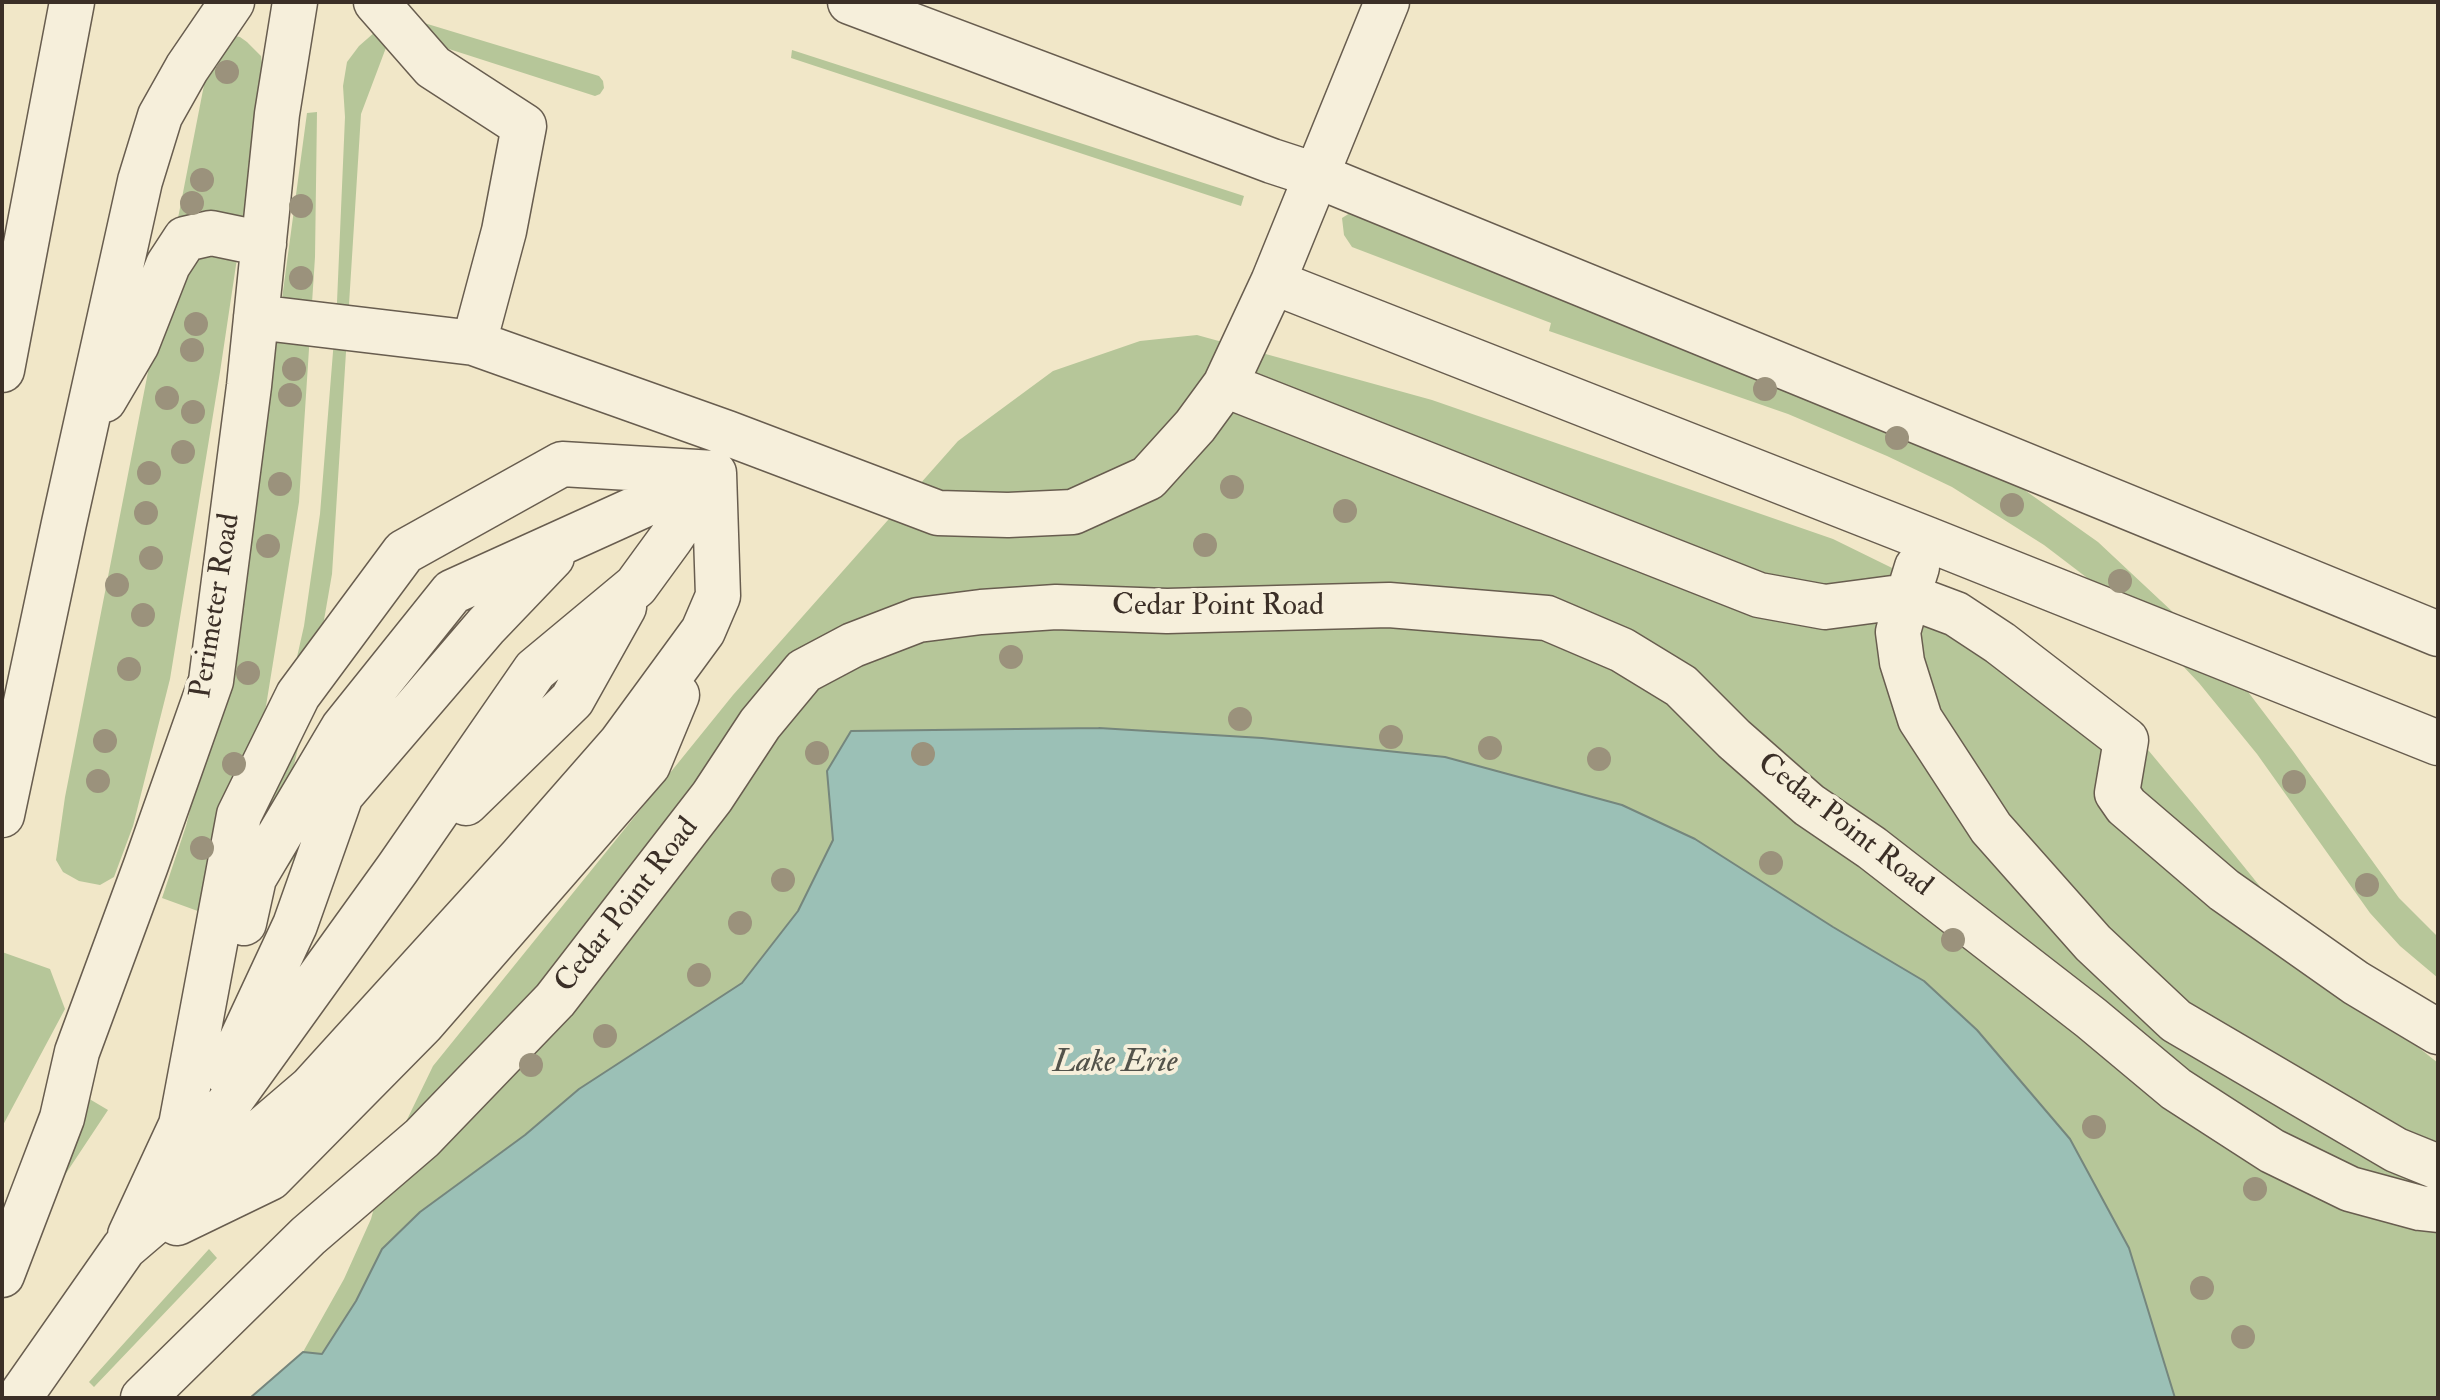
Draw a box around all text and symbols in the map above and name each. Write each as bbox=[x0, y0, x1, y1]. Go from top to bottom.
street label: Perimeter Road bbox=[185, 511, 249, 701]
street label: Cedar Point Road bbox=[1112, 590, 1324, 626]
street label: Cedar Point Road bbox=[1749, 746, 1939, 906]
street label: Cedar Point Road bbox=[548, 811, 708, 1001]
water label: Lake Erie bbox=[1053, 1045, 1177, 1083]

